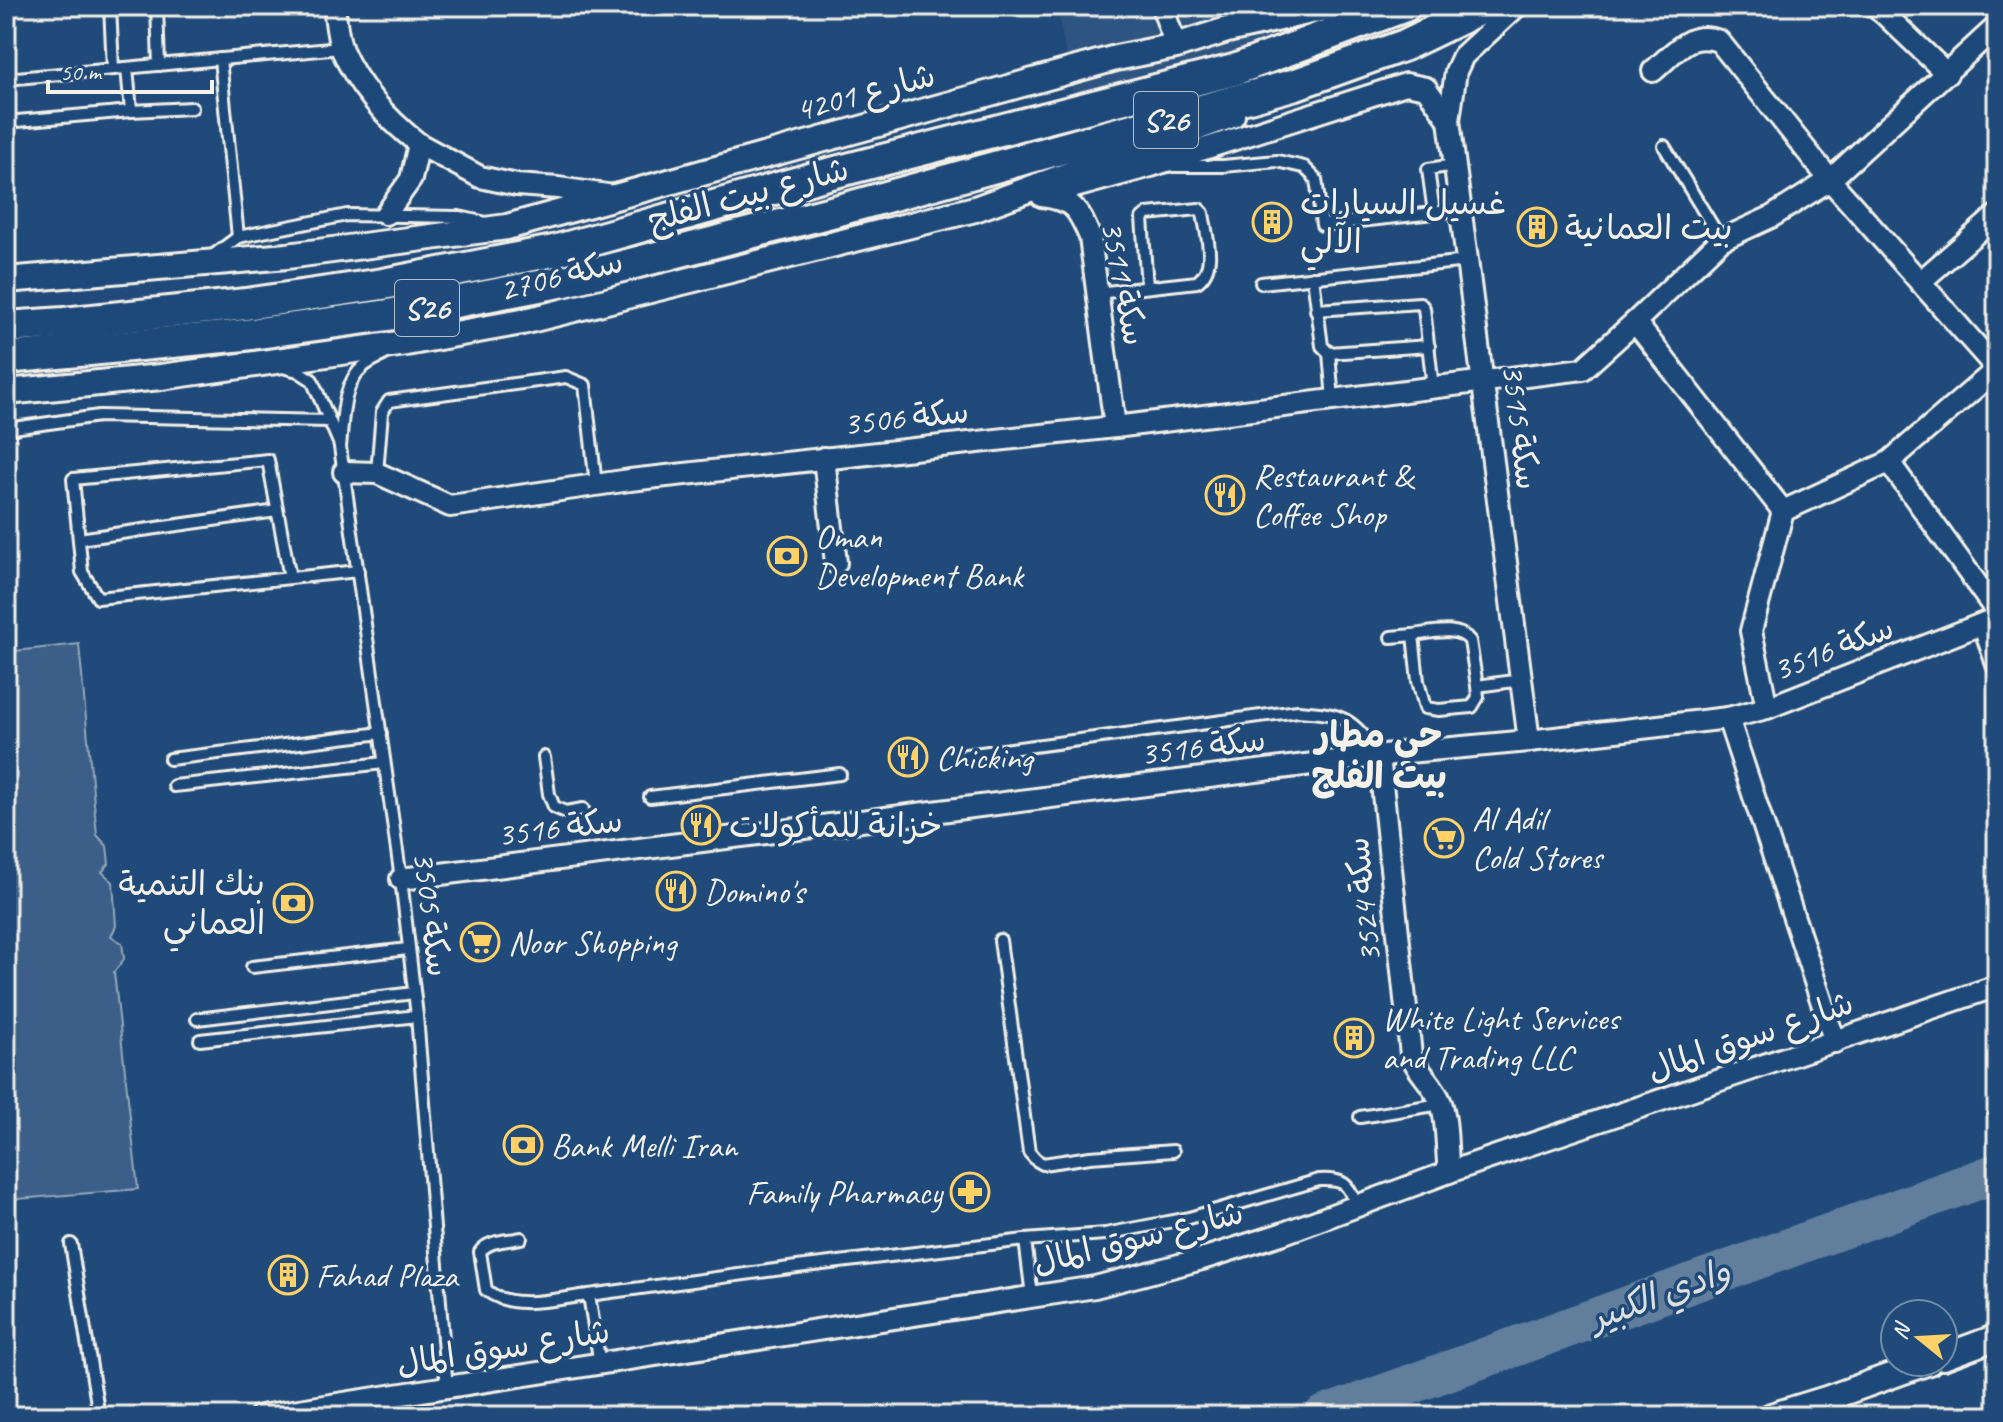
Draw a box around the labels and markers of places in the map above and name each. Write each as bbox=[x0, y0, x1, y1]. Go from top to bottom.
place label: غسيل السيارات الآلي bbox=[1300, 181, 1506, 271]
building icon: غسيل السيارات الآلي bbox=[1251, 201, 1293, 243]
building icon: بيت العمانية bbox=[1516, 206, 1558, 248]
place label: بيت العمانية bbox=[1565, 206, 1733, 249]
place label: Restaurant & Coffee Shop bbox=[1253, 454, 1416, 536]
restaurant icon: Restaurant & Coffee Shop bbox=[1204, 474, 1246, 516]
place label: Oman Development Bank bbox=[815, 515, 1025, 597]
bank icon: Oman Development Bank bbox=[766, 535, 808, 577]
restaurant icon: Chicking bbox=[887, 736, 929, 778]
place label: Chicking bbox=[936, 736, 1035, 779]
place label: Al Adil Cold Stores bbox=[1472, 797, 1604, 879]
restaurant icon: خزانة للمأكولات bbox=[680, 804, 722, 846]
place label: خزانة للمأكولات bbox=[729, 804, 942, 847]
supermarket icon: Al Adil Cold Stores bbox=[1423, 817, 1465, 859]
place label: بنك التنمية العماني bbox=[118, 862, 265, 952]
restaurant icon: Domino's bbox=[655, 870, 697, 912]
place label: Domino's bbox=[704, 870, 808, 913]
bank icon: بنك التنمية العماني bbox=[272, 882, 314, 924]
supermarket icon: Noor Shopping bbox=[459, 921, 501, 963]
place label: Noor Shopping bbox=[508, 921, 678, 964]
place label: White Light Services and Trading LLC bbox=[1382, 997, 1622, 1079]
building icon: White Light Services and Trading LLC bbox=[1333, 1017, 1375, 1059]
bank icon: Bank Melli Iran bbox=[502, 1124, 544, 1166]
place label: Bank Melli Iran bbox=[551, 1124, 739, 1167]
place label: Family Pharmacy bbox=[746, 1171, 944, 1214]
pharmacy icon: Family Pharmacy bbox=[949, 1171, 991, 1213]
building icon: Fahad Plaza bbox=[267, 1254, 309, 1296]
place label: Fahad Plaza bbox=[316, 1254, 460, 1297]

